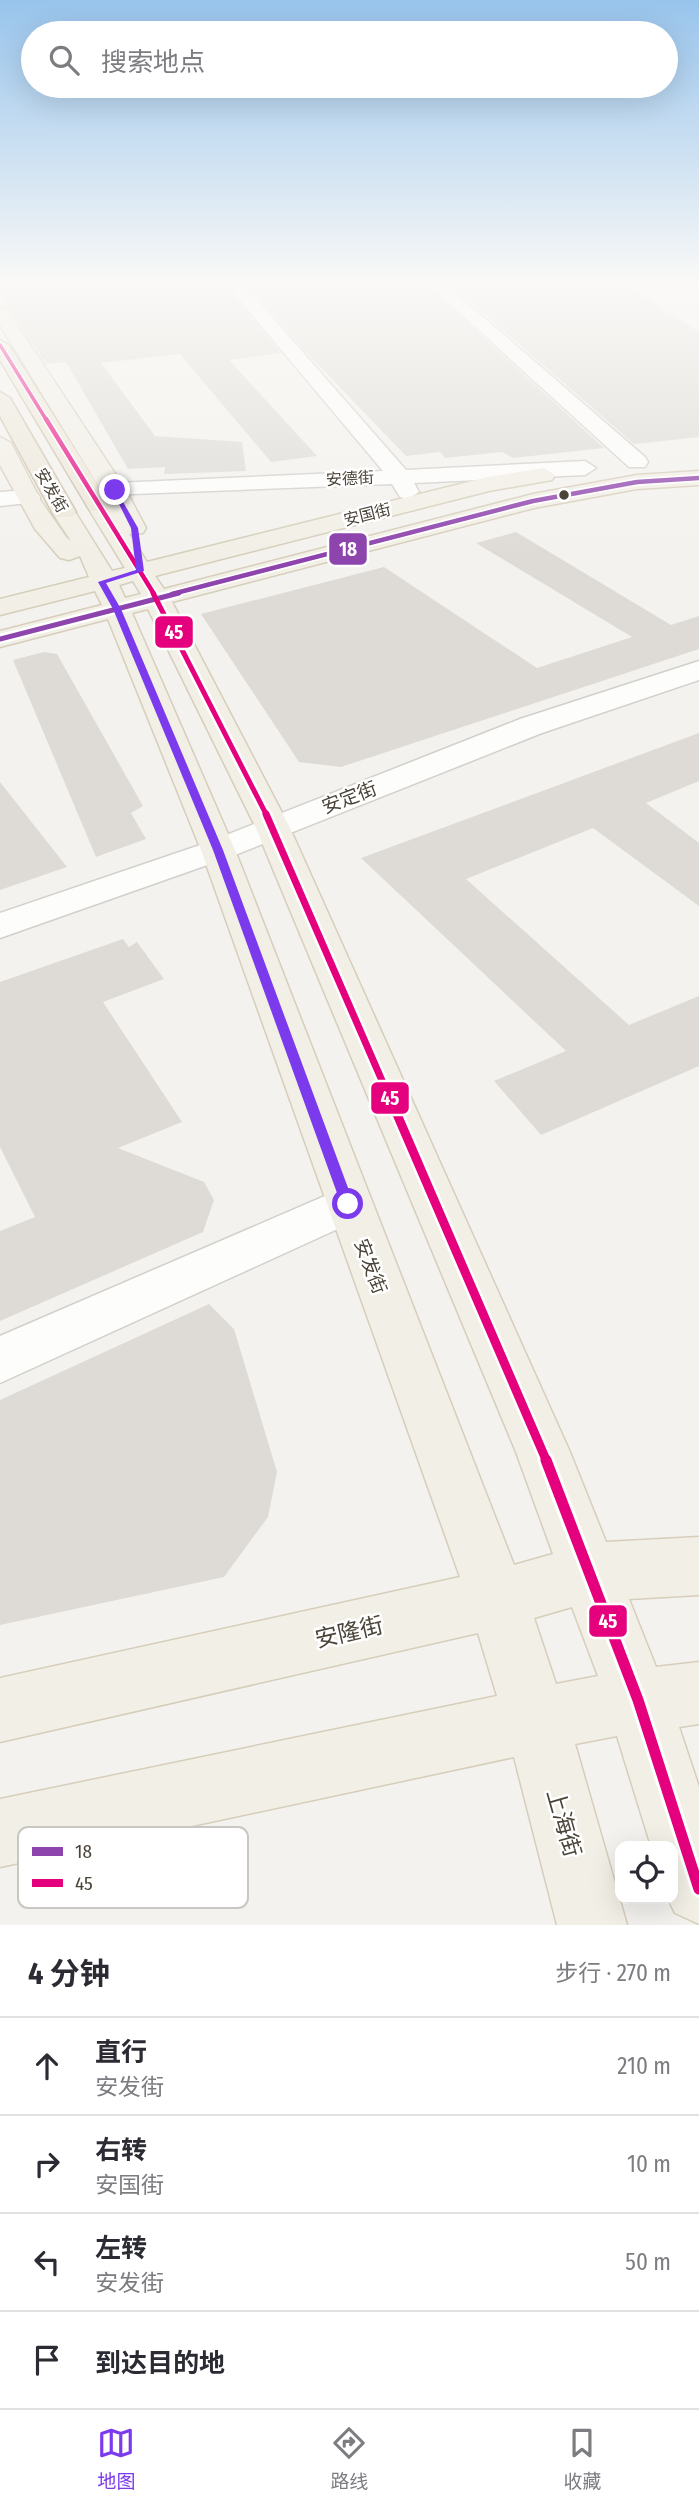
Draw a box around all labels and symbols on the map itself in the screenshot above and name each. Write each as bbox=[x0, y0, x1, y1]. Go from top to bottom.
street label: 安发街 bbox=[31, 465, 72, 516]
street label: 安德街 bbox=[326, 468, 374, 489]
route end bbox=[99, 474, 130, 505]
unlabelled marker bbox=[557, 488, 571, 502]
street label: 安国街 bbox=[342, 499, 393, 530]
line badge: 18 bbox=[328, 532, 368, 566]
text: 18 bbox=[339, 538, 357, 561]
line badge: 45 bbox=[154, 615, 194, 649]
text: 45 bbox=[165, 621, 183, 644]
street label: 安定街 bbox=[318, 777, 380, 818]
line badge: 45 bbox=[370, 1081, 410, 1115]
text: 45 bbox=[381, 1087, 399, 1110]
route start bbox=[332, 1188, 363, 1219]
street label: 安发街 bbox=[350, 1235, 391, 1297]
line badge: 45 bbox=[588, 1604, 628, 1638]
text: 45 bbox=[599, 1610, 617, 1633]
street label: 安隆街 bbox=[312, 1611, 386, 1653]
street label: 上海街 bbox=[541, 1786, 587, 1860]
legend bbox=[18, 1827, 248, 1908]
text: 18 bbox=[75, 1840, 92, 1863]
text: 45 bbox=[75, 1872, 93, 1895]

